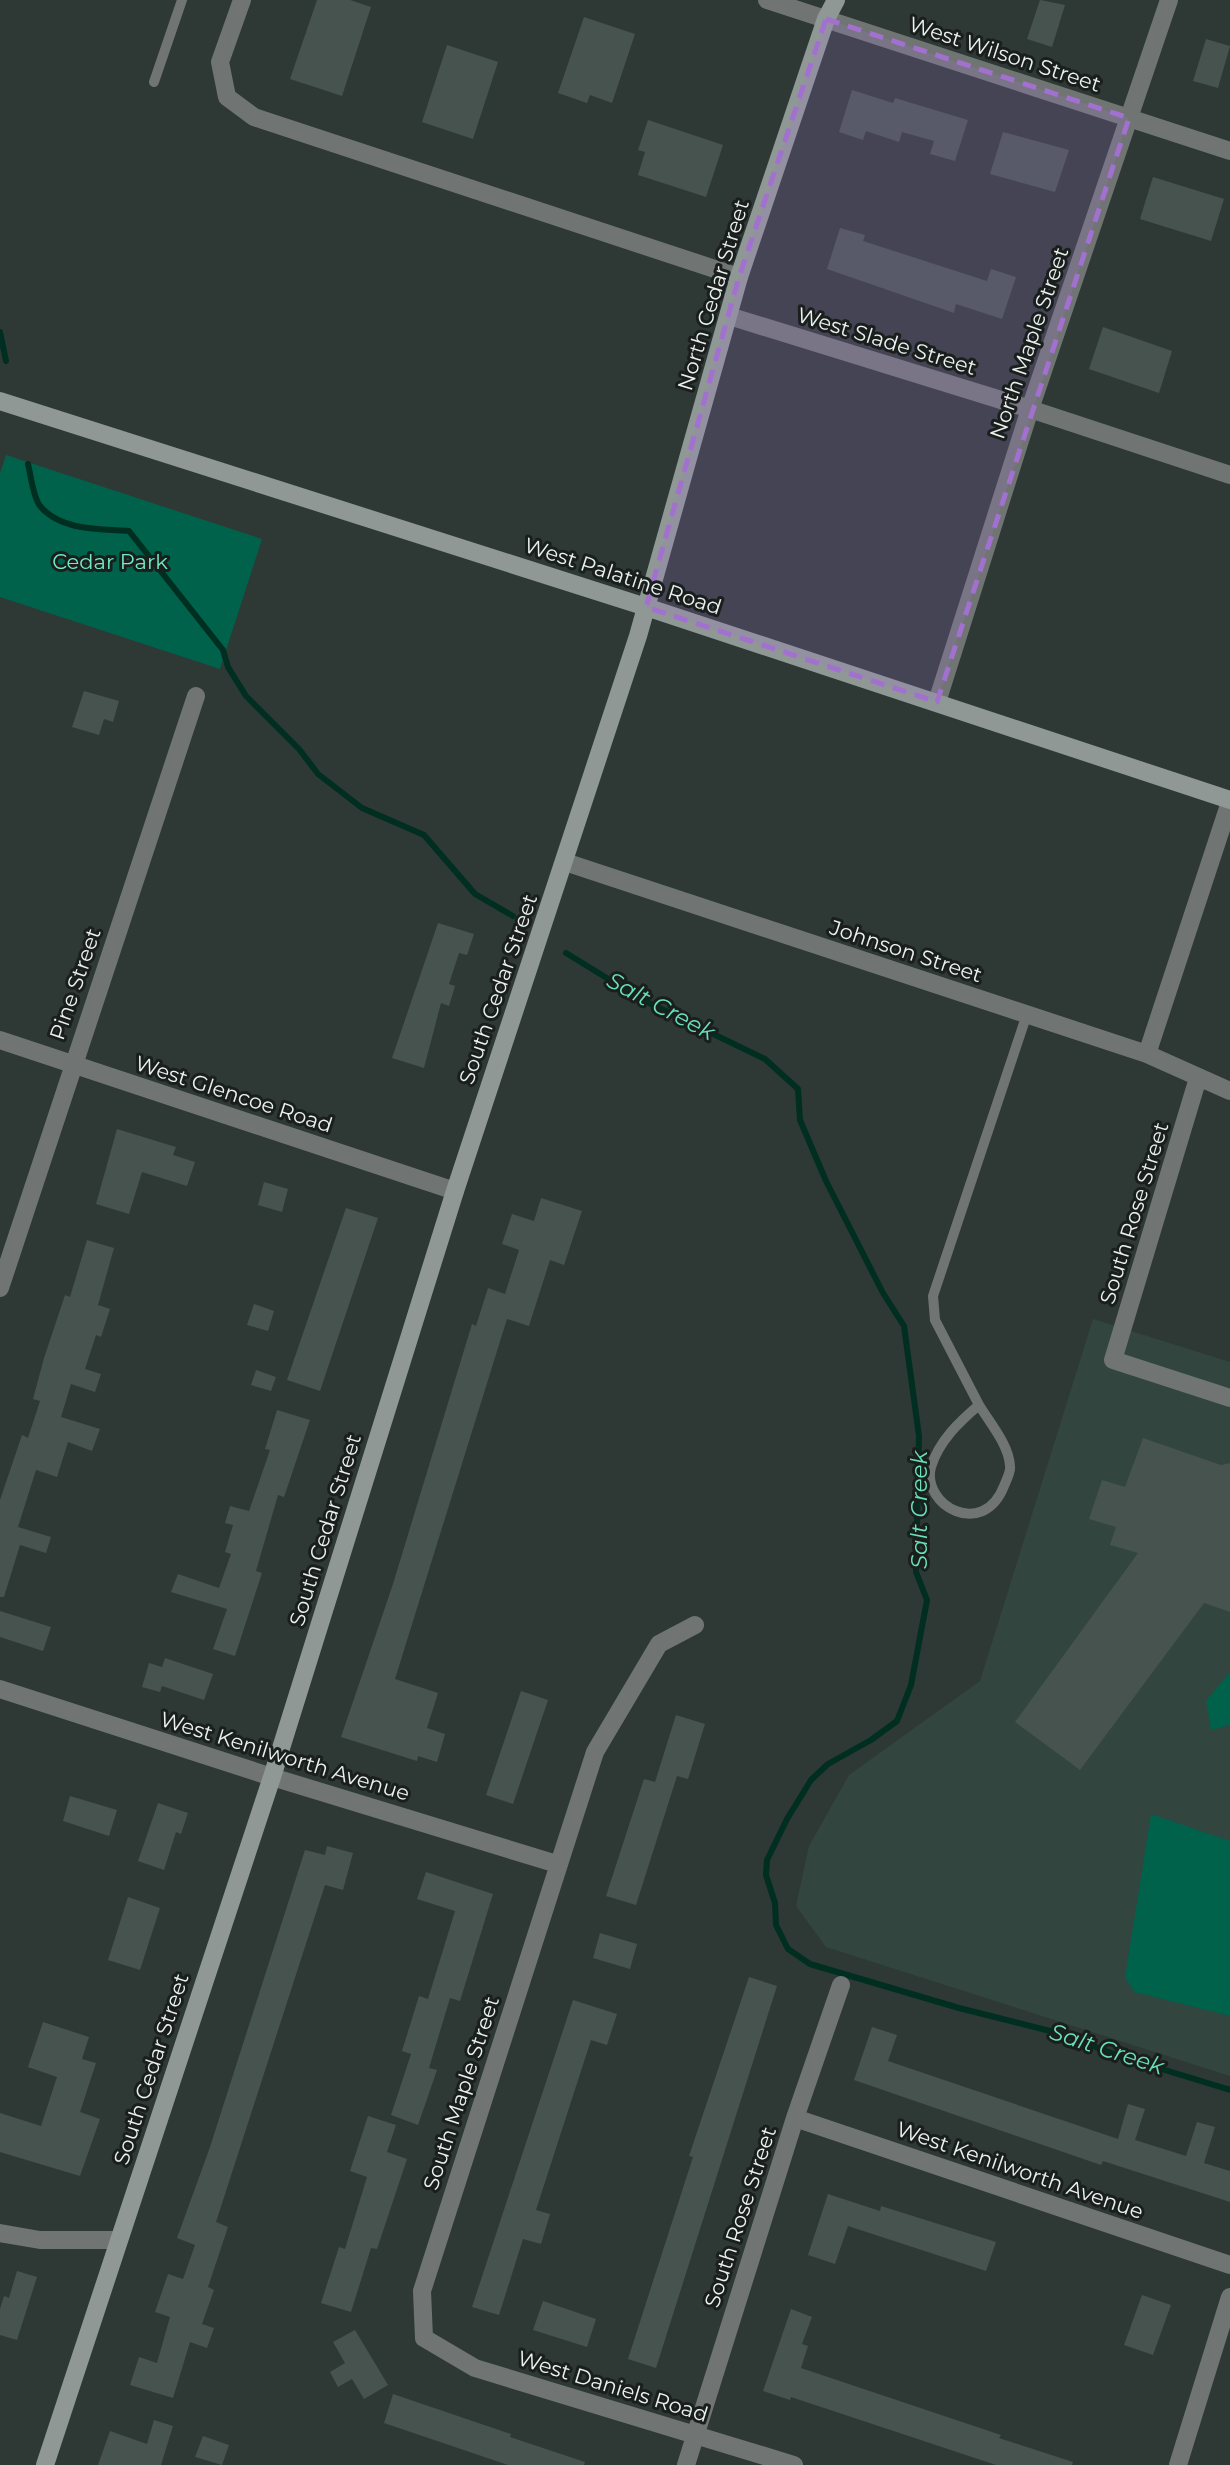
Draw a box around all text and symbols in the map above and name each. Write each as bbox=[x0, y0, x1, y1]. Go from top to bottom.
street label: West Wilson Street bbox=[906, 11, 1104, 97]
street label: North Cedar Street bbox=[672, 197, 754, 393]
street label: North Maple Street bbox=[984, 244, 1074, 442]
street label: West Slade Street bbox=[794, 302, 980, 380]
street label: West Palatine Road bbox=[521, 532, 725, 620]
park label: Cedar Park bbox=[52, 549, 168, 574]
street label: South Cedar Street bbox=[454, 891, 542, 1087]
street label: Johnson Street bbox=[826, 914, 985, 987]
street label: Pine Street bbox=[44, 925, 106, 1043]
water label: Salt Creek bbox=[602, 966, 721, 1047]
street label: West Glencoe Road bbox=[132, 1050, 336, 1138]
street label: South Rose Street bbox=[1094, 1119, 1174, 1307]
street label: South Cedar Street bbox=[284, 1431, 366, 1629]
water label: Salt Creek bbox=[905, 1450, 933, 1569]
street label: West Kenilworth Avenue bbox=[157, 1706, 413, 1806]
street label: South Cedar Street bbox=[108, 1970, 194, 2168]
street label: South Maple Street bbox=[418, 1993, 504, 2193]
water label: Salt Creek bbox=[1046, 2017, 1169, 2081]
street label: West Kenilworth Avenue bbox=[893, 2116, 1147, 2224]
street label: South Rose Street bbox=[699, 2123, 781, 2311]
street label: West Daniels Road bbox=[515, 2345, 711, 2427]

